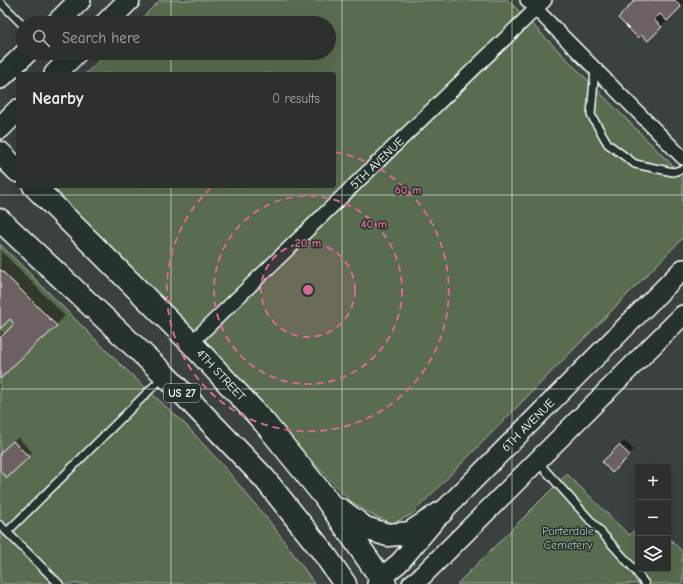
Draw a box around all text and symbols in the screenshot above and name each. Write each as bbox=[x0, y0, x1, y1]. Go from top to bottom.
search box bbox=[16, 16, 336, 60]
icon: search bbox=[30, 27, 52, 49]
text: Search here bbox=[62, 29, 140, 47]
text: Nearby bbox=[32, 89, 83, 108]
text: 0 results bbox=[272, 91, 320, 106]
street label: 5TH AVENUE bbox=[347, 134, 407, 192]
text: 60 m bbox=[395, 183, 421, 197]
text: 40 m bbox=[361, 217, 387, 231]
text: 20 m bbox=[295, 236, 321, 250]
centre of rings bbox=[301, 283, 315, 297]
street label: 4TH STREET bbox=[194, 346, 249, 404]
road number: US 27 bbox=[164, 384, 200, 402]
street label: 6TH AVENUE bbox=[499, 396, 557, 454]
map controls bbox=[635, 464, 671, 572]
button: + bbox=[635, 464, 671, 500]
button: − bbox=[635, 500, 671, 536]
park label: Porterdale Cemetery bbox=[542, 524, 594, 552]
button: layers bbox=[635, 536, 671, 572]

